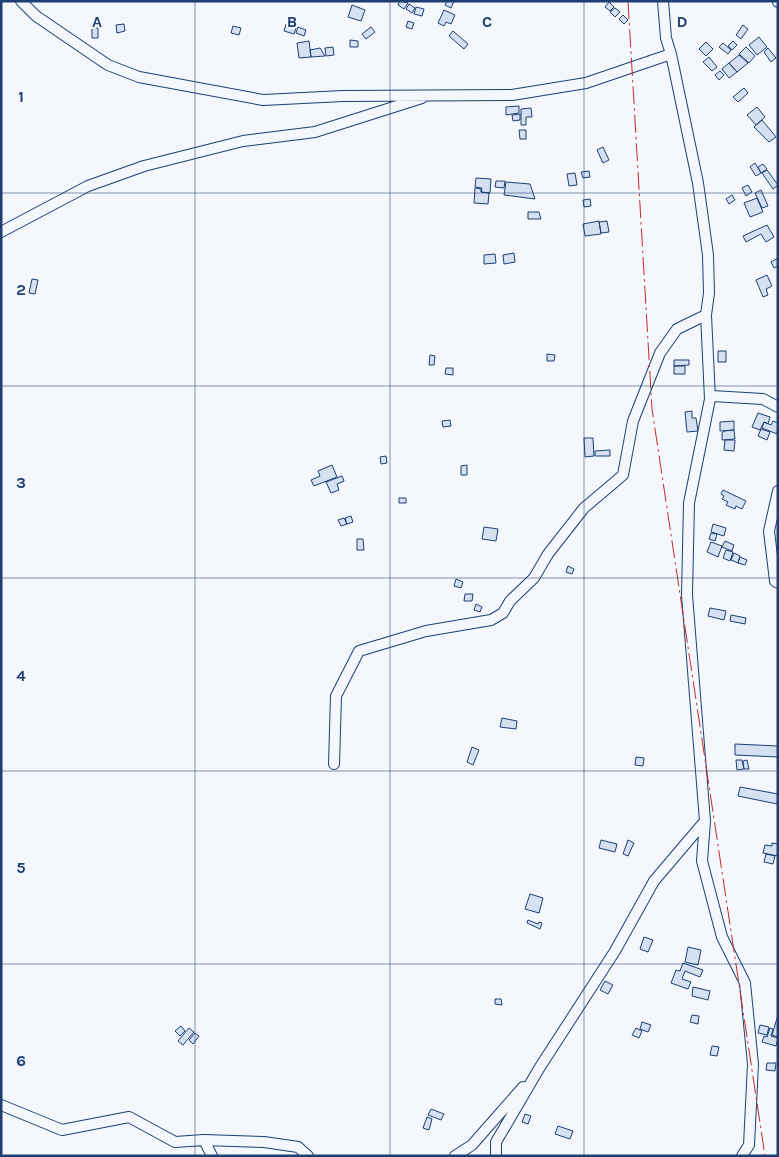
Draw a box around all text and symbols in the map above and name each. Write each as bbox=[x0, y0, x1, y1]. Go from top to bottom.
text: A bbox=[92, 12, 102, 31]
text: B bbox=[287, 12, 297, 31]
text: C bbox=[482, 12, 492, 31]
text: D bbox=[677, 12, 688, 31]
text: 1 bbox=[18, 87, 24, 106]
text: 2 bbox=[16, 280, 26, 299]
text: 3 bbox=[16, 473, 26, 492]
text: 4 bbox=[16, 666, 26, 685]
text: 5 bbox=[16, 858, 26, 877]
text: 6 bbox=[16, 1051, 26, 1070]

